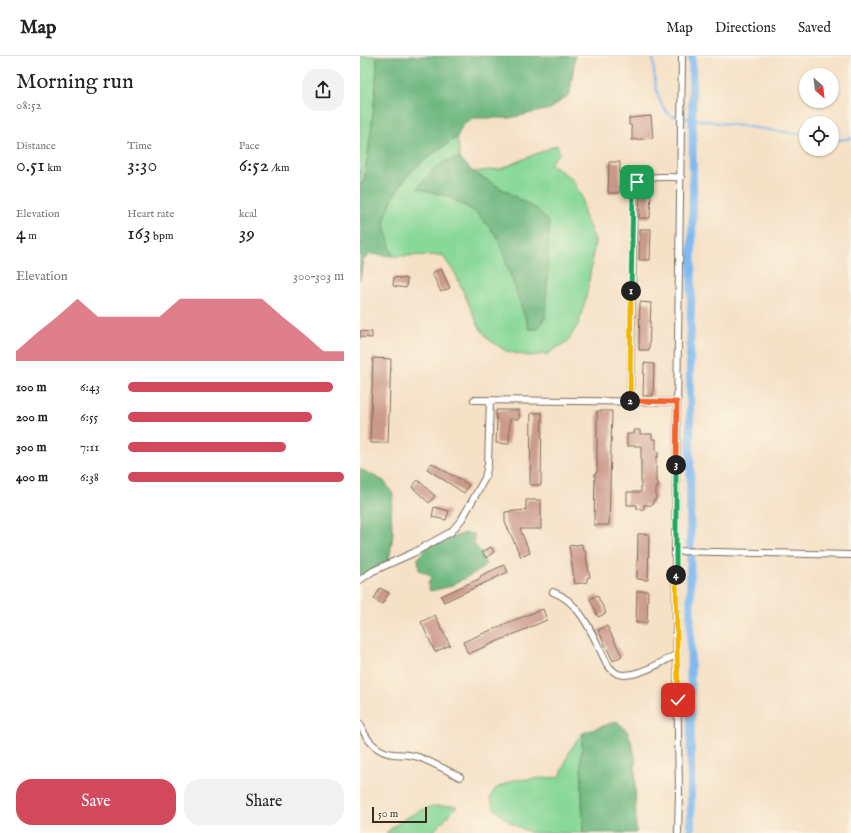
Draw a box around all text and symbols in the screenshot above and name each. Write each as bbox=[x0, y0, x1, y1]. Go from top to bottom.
text: Map bbox=[20, 16, 56, 40]
text: Map bbox=[666, 19, 693, 37]
text: Directions bbox=[715, 19, 776, 37]
text: Saved bbox=[798, 19, 831, 37]
text: Morning run bbox=[16, 68, 134, 96]
north arrow bbox=[799, 68, 839, 108]
map controls bbox=[799, 68, 839, 156]
button: share bbox=[302, 69, 344, 111]
text: 08:52 bbox=[16, 97, 42, 114]
button: locate bbox=[799, 116, 839, 156]
text: Distance bbox=[16, 139, 56, 153]
text: Time bbox=[127, 139, 152, 153]
text: Pace bbox=[239, 139, 259, 153]
text: 0.51 bbox=[16, 153, 45, 178]
text: 3:30 bbox=[127, 153, 157, 178]
text: 6:52 bbox=[239, 153, 269, 178]
text: km bbox=[45, 161, 62, 175]
text: /km bbox=[269, 161, 289, 175]
pin bbox=[620, 165, 654, 199]
icon: arrive bbox=[626, 171, 648, 193]
text: Elevation bbox=[16, 207, 60, 221]
text: Heart rate bbox=[127, 207, 174, 221]
text: kcal bbox=[239, 207, 257, 221]
text: 4 bbox=[16, 221, 26, 246]
text: 163 bbox=[127, 221, 151, 246]
text: 39 bbox=[239, 221, 255, 246]
text: m bbox=[26, 229, 37, 243]
text: bpm bbox=[151, 229, 173, 243]
text: Elevation bbox=[16, 268, 68, 285]
text: 300–303 m bbox=[293, 268, 344, 285]
pin: 1 bbox=[621, 281, 641, 301]
text: 1 bbox=[629, 284, 633, 298]
text: 100 m bbox=[16, 379, 46, 396]
text: 6:43 bbox=[80, 379, 100, 396]
pin: 2 bbox=[620, 391, 640, 411]
text: 2 bbox=[627, 394, 633, 408]
text: 200 m bbox=[16, 409, 48, 426]
text: 6:55 bbox=[80, 409, 98, 426]
text: 300 m bbox=[16, 439, 47, 456]
text: 7:11 bbox=[80, 439, 99, 456]
pin: 3 bbox=[666, 455, 686, 475]
text: 3 bbox=[674, 458, 678, 472]
text: 400 m bbox=[16, 469, 48, 486]
text: 6:38 bbox=[80, 469, 99, 486]
pin: 4 bbox=[666, 565, 686, 585]
text: 4 bbox=[673, 568, 679, 582]
pin bbox=[661, 683, 695, 717]
icon: check bbox=[667, 689, 689, 711]
button: Save bbox=[16, 779, 176, 825]
button: Share bbox=[184, 779, 344, 825]
scale bar bbox=[372, 805, 427, 824]
text: 50 m bbox=[378, 807, 398, 821]

